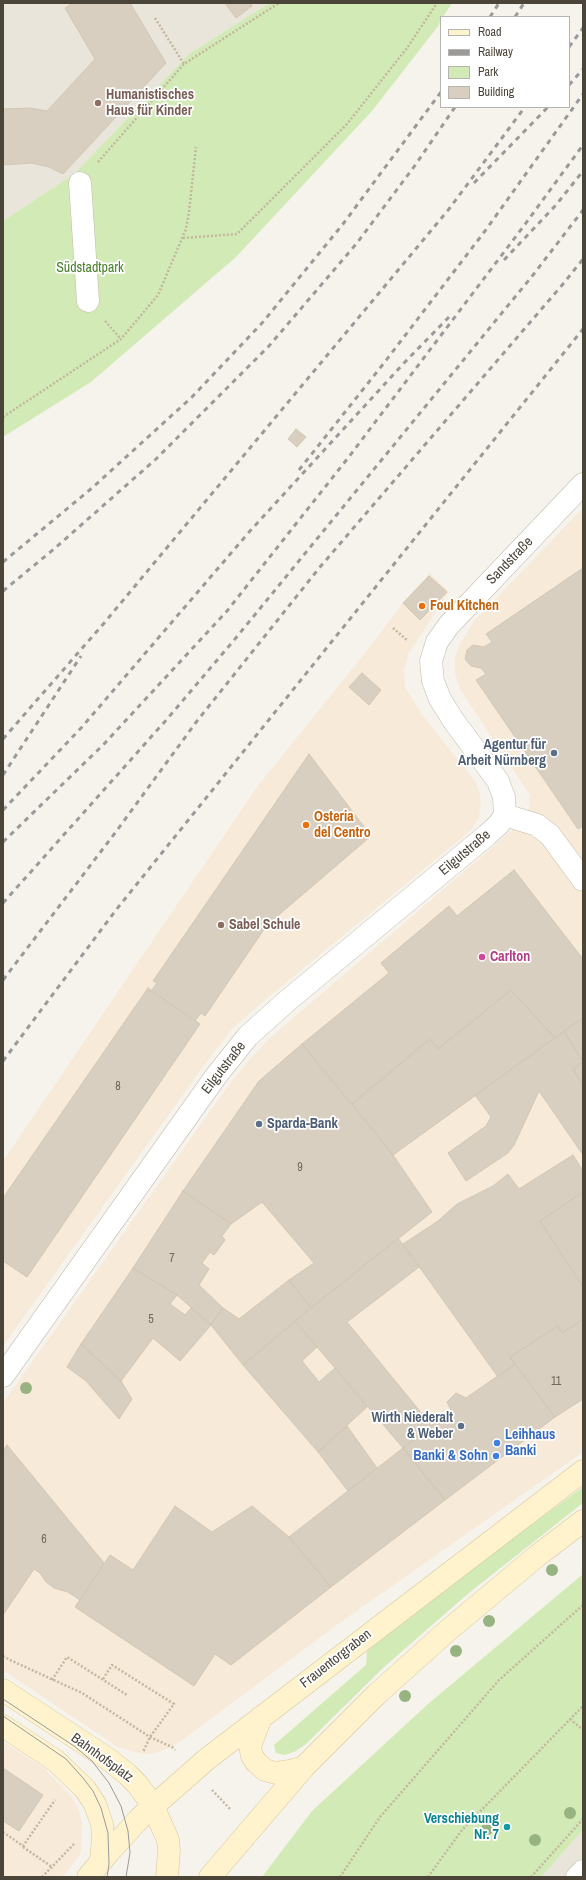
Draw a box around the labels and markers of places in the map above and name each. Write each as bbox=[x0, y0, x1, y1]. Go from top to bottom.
place label: Humanistisches Haus für Kinder bbox=[106, 87, 194, 120]
marker: Humanistisches Haus für Kinder bbox=[93, 98, 103, 108]
place label: Foul Kitchen bbox=[430, 598, 499, 614]
marker: Foul Kitchen bbox=[417, 601, 427, 611]
place label: Agentur für Arbeit Nürnberg bbox=[458, 737, 546, 770]
marker: Agentur für Arbeit Nürnberg bbox=[549, 748, 559, 758]
place label: Osteria del Centro bbox=[314, 809, 371, 842]
marker: Osteria del Centro bbox=[301, 820, 311, 830]
place label: Sabel Schule bbox=[229, 917, 300, 933]
marker: Sabel Schule bbox=[216, 920, 226, 930]
place label: Carlton bbox=[490, 949, 530, 965]
marker: Carlton bbox=[477, 952, 487, 962]
place label: Sparda-Bank bbox=[267, 1116, 338, 1132]
marker: Sparda-Bank bbox=[254, 1119, 264, 1129]
place label: Wirth Niederalt & Weber bbox=[371, 1410, 453, 1442]
marker: Wirth Niederalt & Weber bbox=[456, 1421, 466, 1431]
place label: Leihhaus Banki bbox=[505, 1427, 555, 1460]
marker: Leihhaus Banki bbox=[492, 1438, 502, 1448]
place label: Banki & Sohn bbox=[413, 1448, 488, 1464]
marker: Banki & Sohn bbox=[491, 1451, 501, 1461]
place label: Verschiebung Nr. 7 bbox=[424, 1811, 499, 1844]
marker: Verschiebung Nr. 7 bbox=[502, 1822, 512, 1832]

